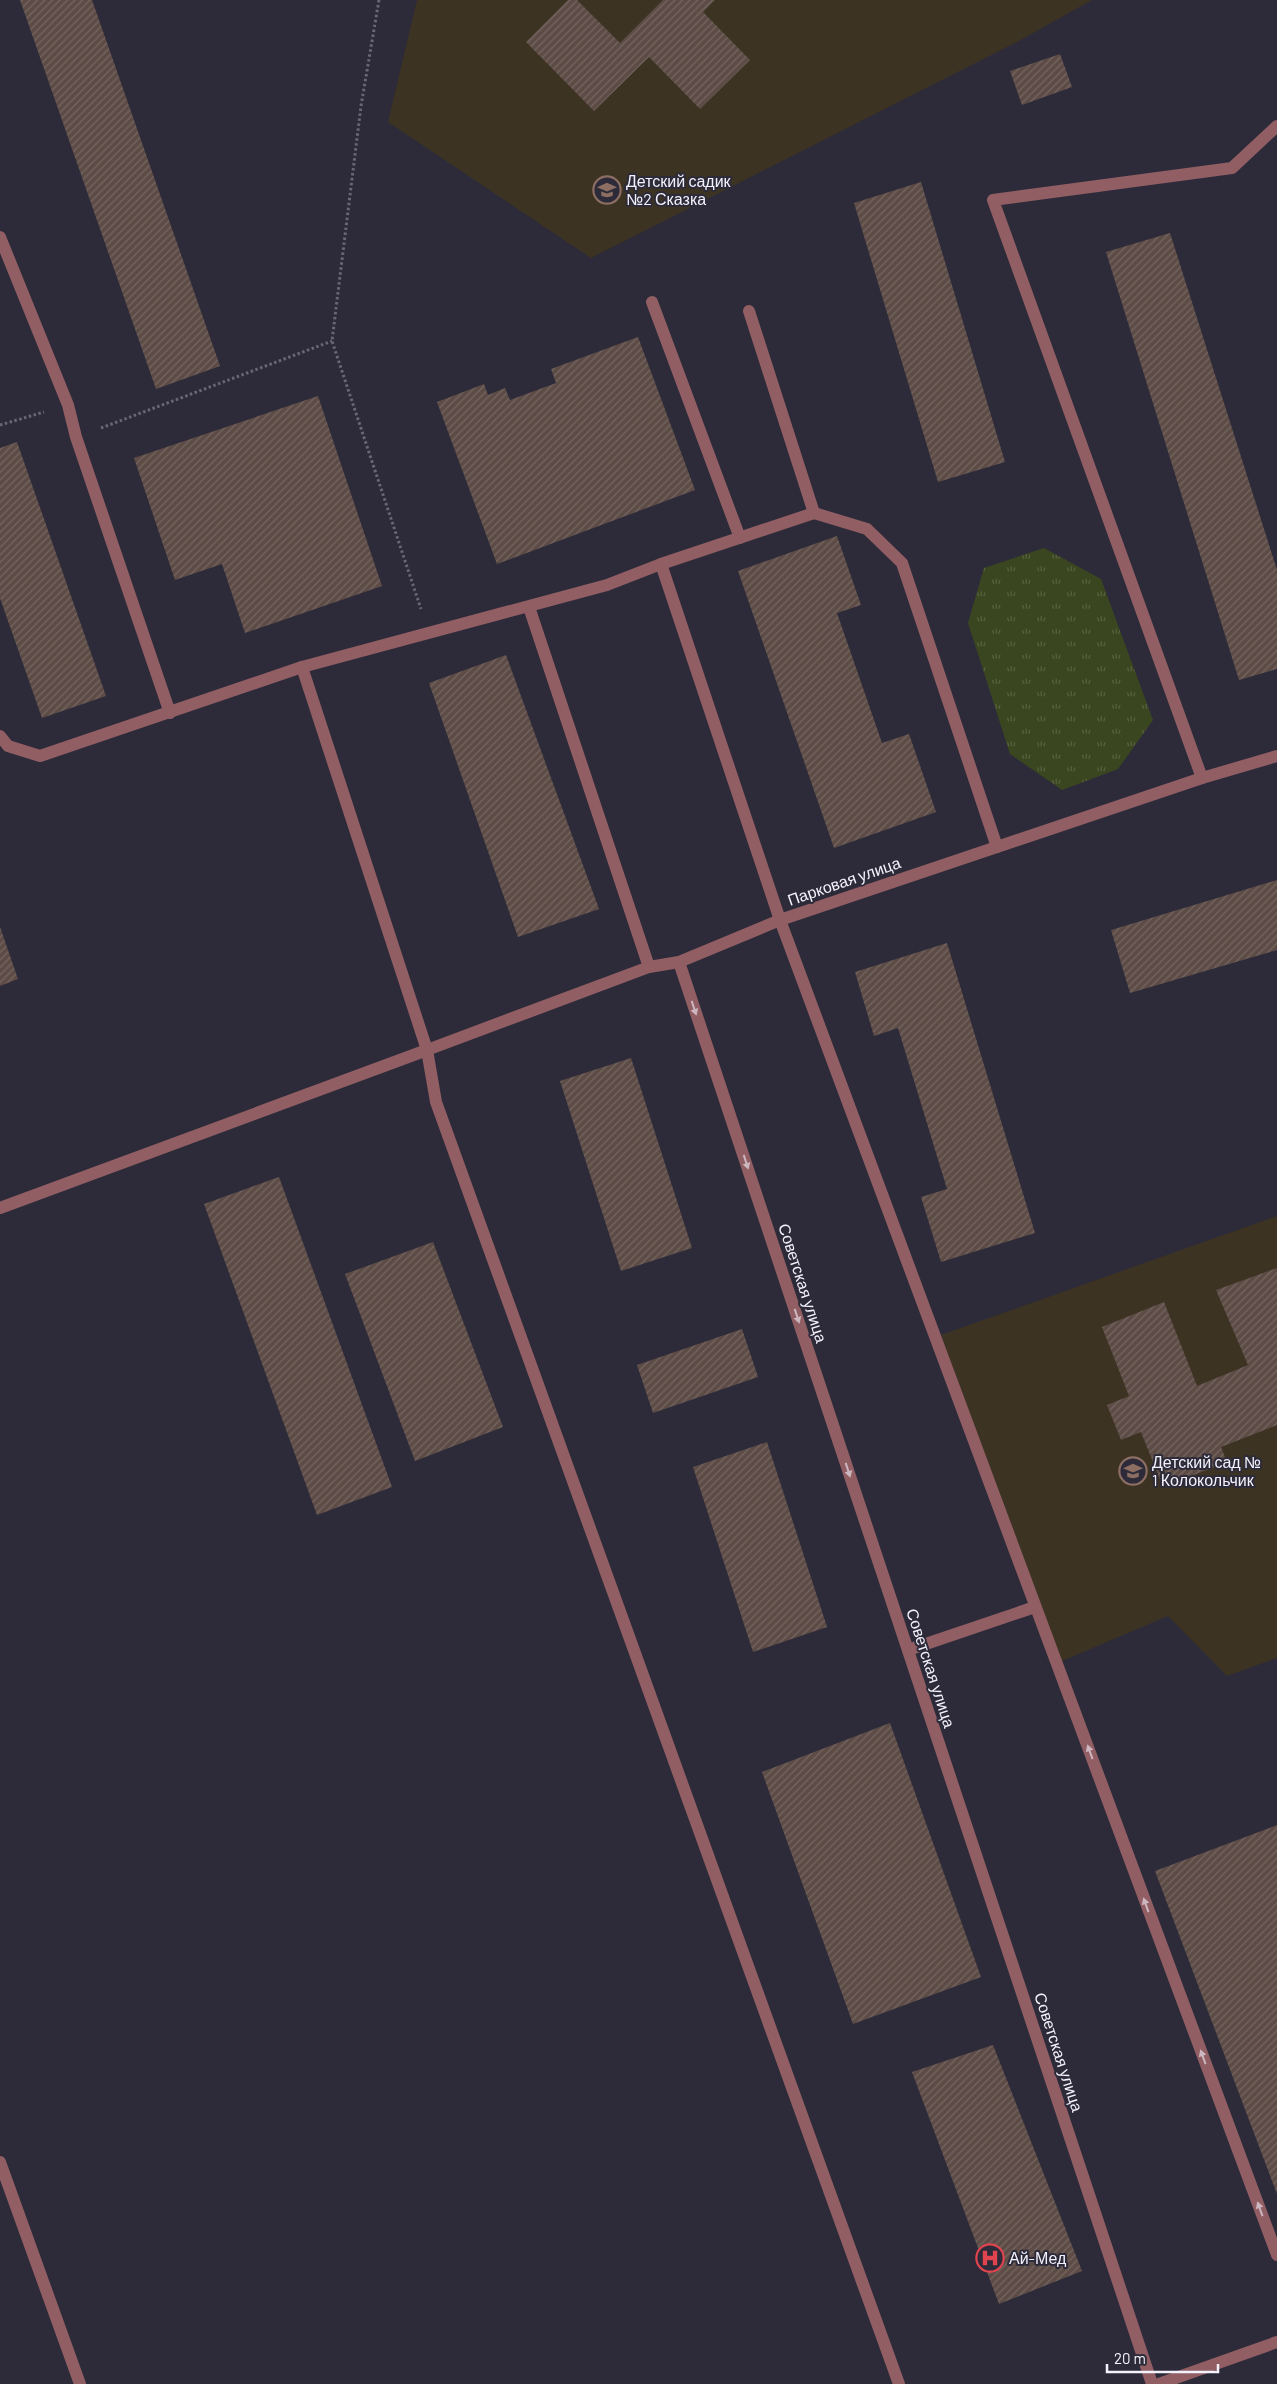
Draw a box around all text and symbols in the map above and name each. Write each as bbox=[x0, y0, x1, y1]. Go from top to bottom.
place label: Детский садик №2 Сказка bbox=[626, 171, 732, 208]
school or university icon: Детский садик №2 Сказка bbox=[592, 175, 622, 205]
street label: Парковая улица bbox=[785, 852, 903, 909]
one-way arrow bbox=[691, 1001, 699, 1016]
one-way arrow bbox=[742, 1155, 750, 1170]
street label: Советская улица bbox=[775, 1221, 832, 1345]
one-way arrow bbox=[794, 1309, 801, 1324]
place label: Детский сад № 1 Колокольчик bbox=[1152, 1452, 1261, 1489]
school or university icon: Детский сад № 1 Колокольчик bbox=[1118, 1456, 1148, 1486]
one-way arrow bbox=[845, 1463, 852, 1478]
street label: Советская улица bbox=[903, 1606, 960, 1730]
one-way arrow bbox=[1086, 1745, 1093, 1760]
one-way arrow bbox=[1142, 1897, 1149, 1912]
street label: Советская улица bbox=[1031, 1990, 1088, 2114]
one-way arrow bbox=[1199, 2049, 1207, 2064]
one-way arrow bbox=[1256, 2201, 1264, 2216]
hospital icon: Ай-Мед bbox=[975, 2243, 1005, 2273]
place label: Ай-Мед bbox=[1009, 2248, 1067, 2267]
scale bar bbox=[1107, 2342, 1218, 2374]
text: 20 m bbox=[1114, 2349, 1146, 2367]

